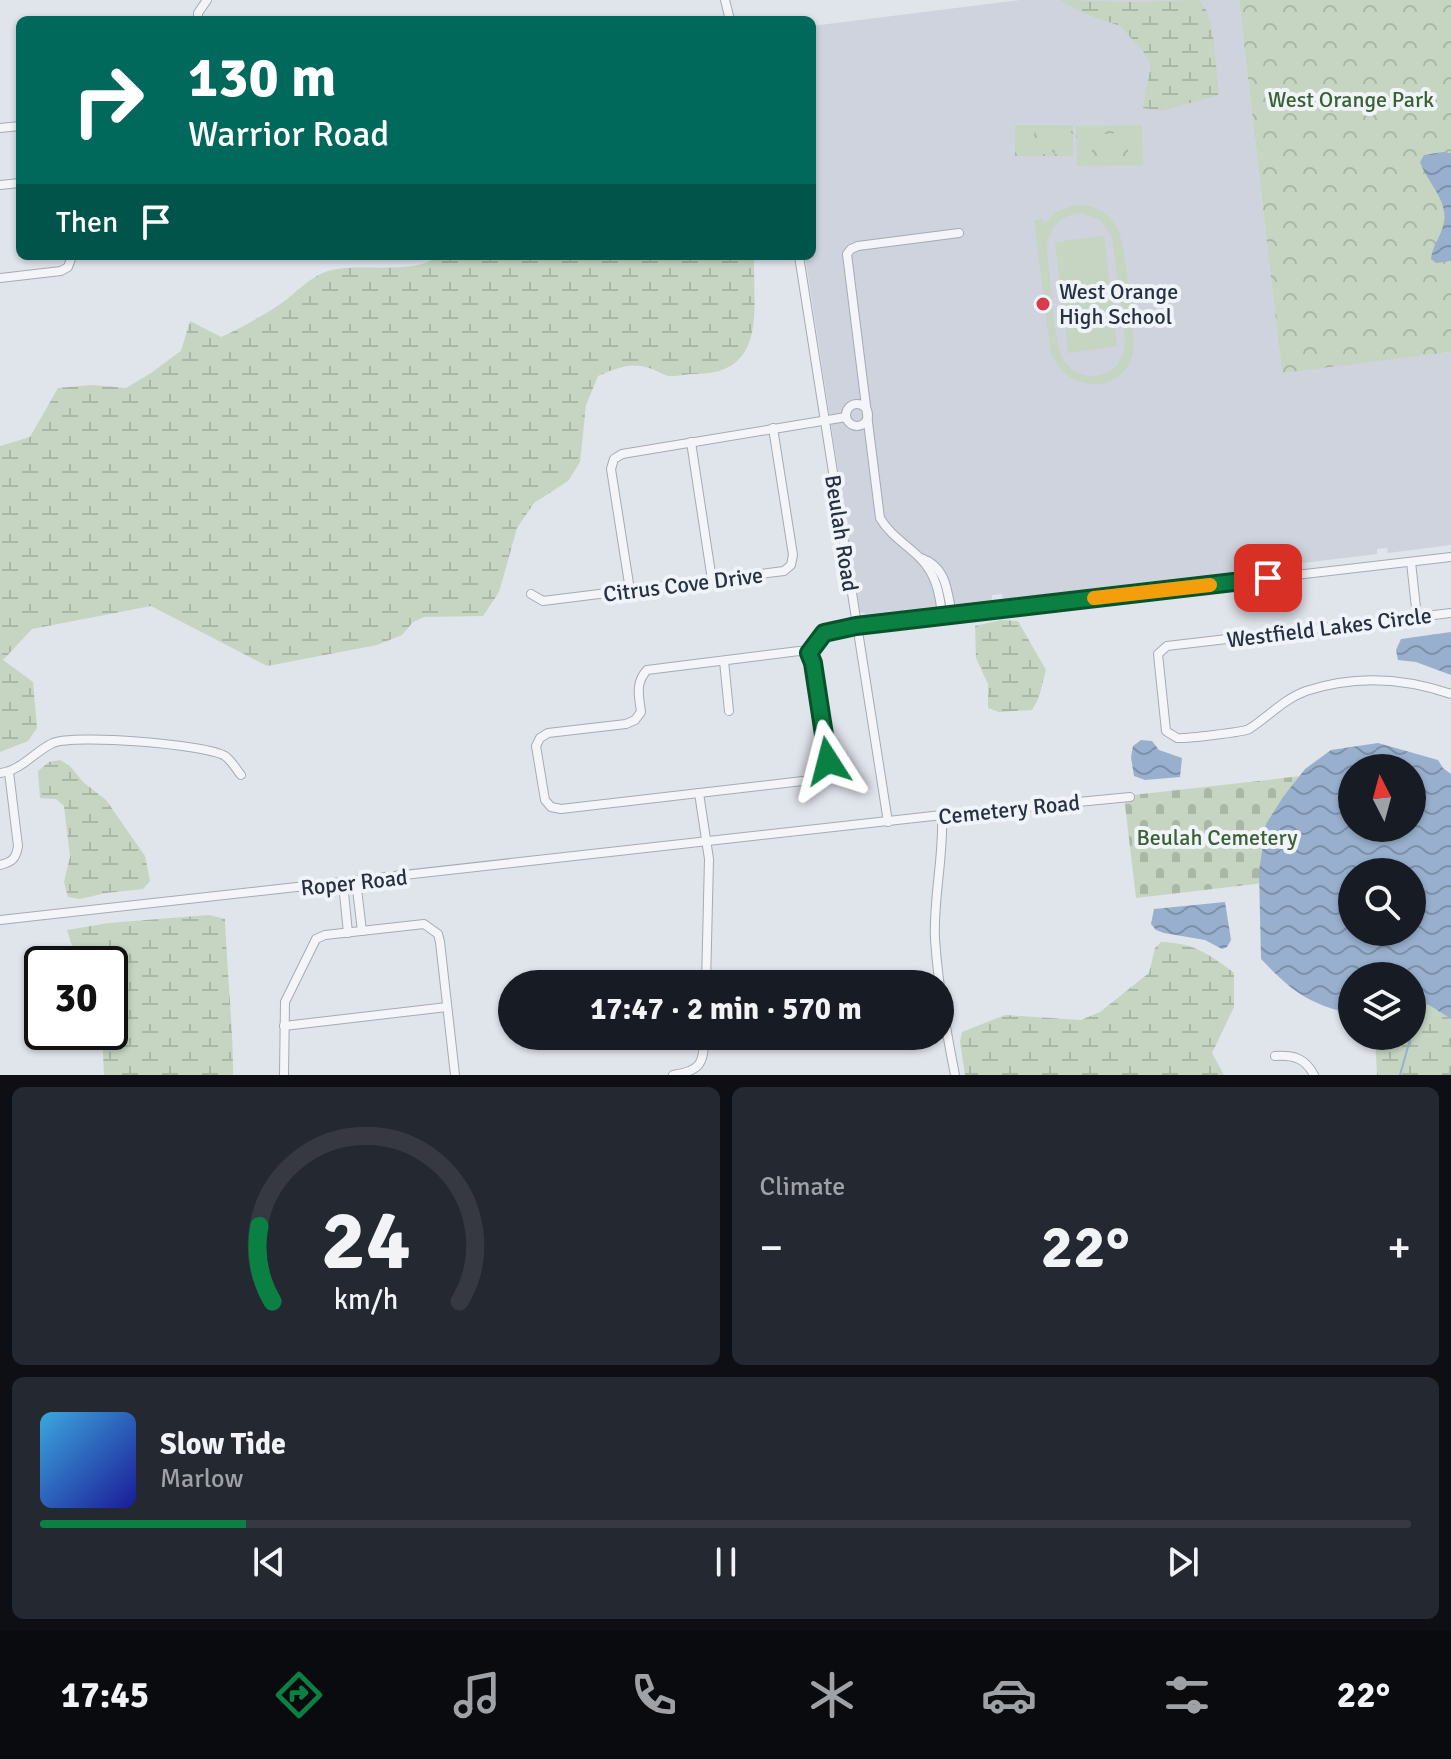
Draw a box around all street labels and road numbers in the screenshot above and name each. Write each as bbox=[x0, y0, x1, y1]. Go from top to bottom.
street label: Beulah Road bbox=[819, 473, 864, 593]
street label: Citrus Cove Drive bbox=[602, 561, 764, 608]
street label: Westfield Lakes Circle bbox=[1225, 602, 1433, 653]
street label: Cemetery Road bbox=[937, 789, 1081, 830]
street label: Roper Road bbox=[299, 863, 409, 902]

